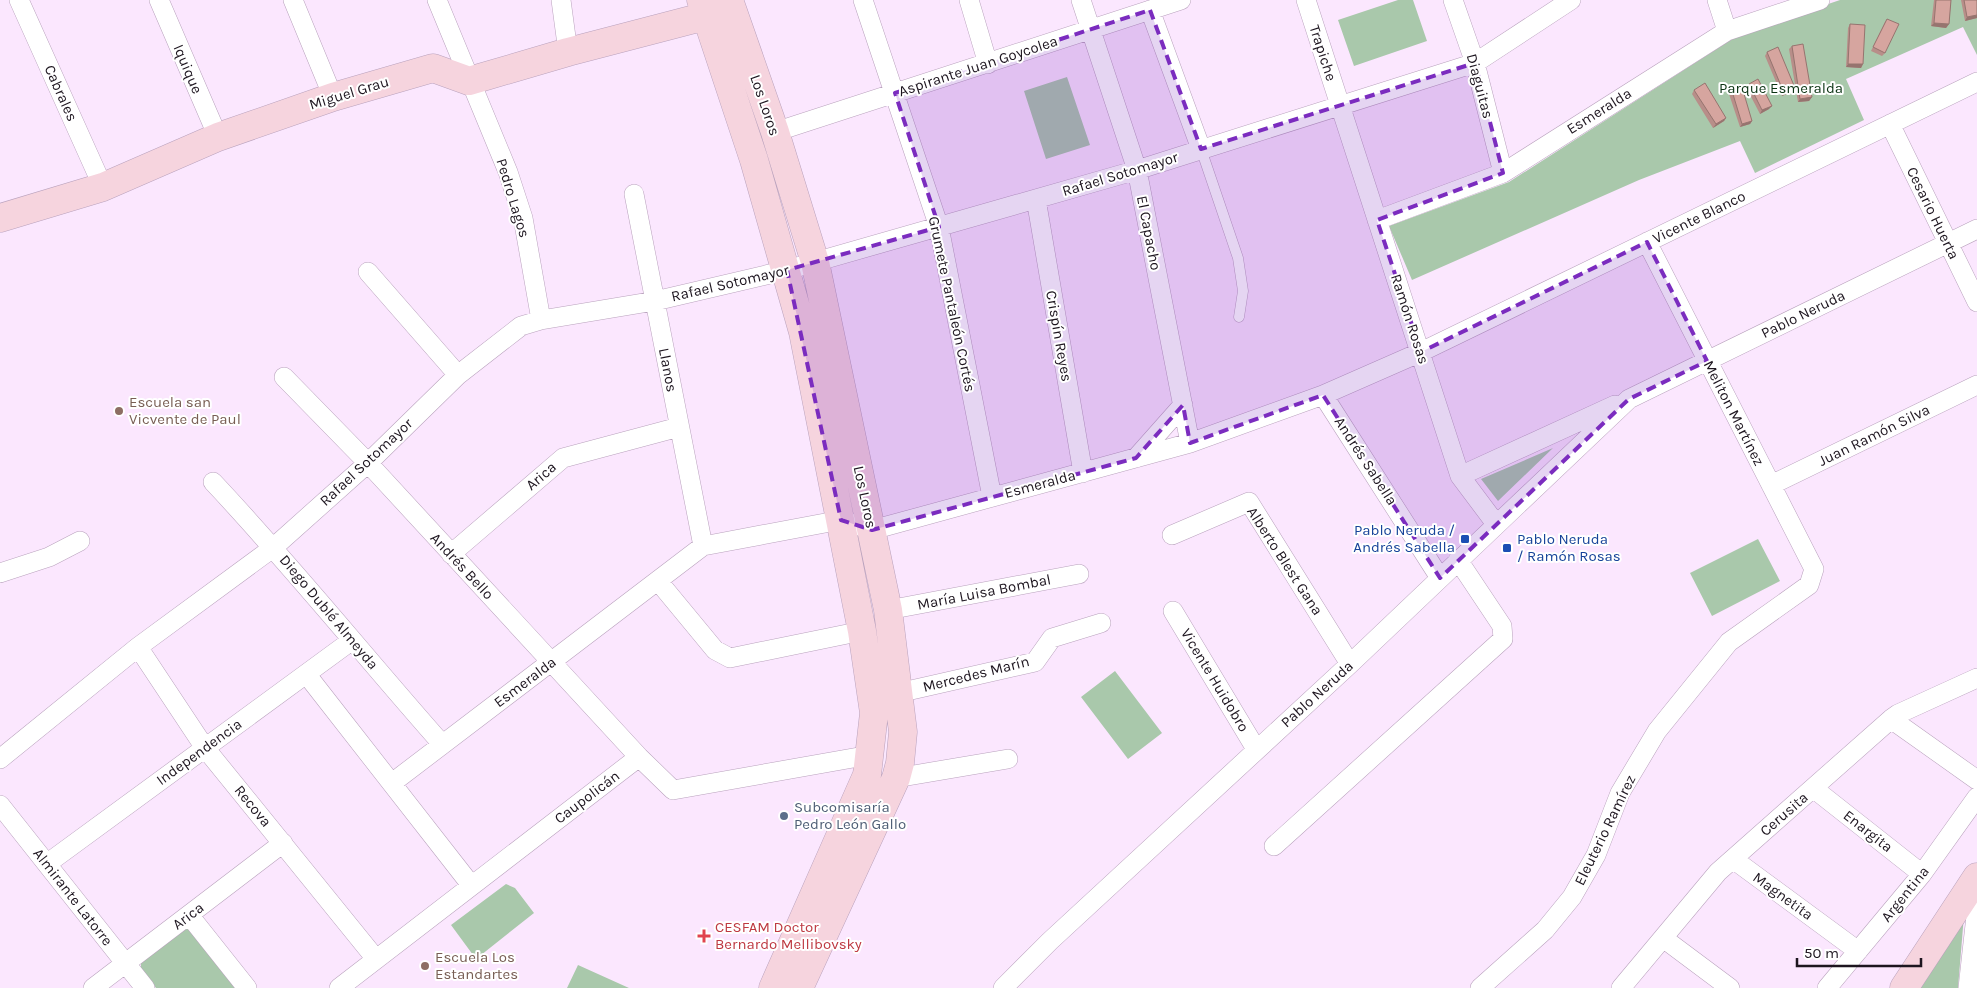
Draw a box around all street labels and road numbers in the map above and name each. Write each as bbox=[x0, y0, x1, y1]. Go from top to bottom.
street label: Trapiche bbox=[1306, 23, 1340, 83]
street label: Aspirante Juan Goycolea bbox=[896, 32, 1060, 100]
street label: Iquique bbox=[170, 42, 206, 96]
street label: Diaguitas bbox=[1463, 52, 1497, 120]
street label: Cabrales bbox=[41, 62, 81, 124]
street label: Miguel Grau bbox=[307, 72, 391, 114]
street label: Los Loros bbox=[746, 72, 784, 138]
street label: Esmeralda bbox=[1563, 84, 1635, 138]
street label: Rafael Sotomayor bbox=[1060, 148, 1181, 200]
street label: Pedro Lagos bbox=[492, 156, 534, 240]
street label: Cesario Huerta bbox=[1903, 164, 1963, 262]
street label: Vicente Blanco bbox=[1650, 187, 1748, 247]
street label: El Capacho bbox=[1133, 194, 1165, 272]
street label: Grumete Pantaleón Cortés bbox=[925, 215, 979, 393]
street label: Rafael Sotomayor bbox=[669, 261, 791, 305]
street label: Ramón Rosas bbox=[1387, 272, 1433, 366]
street label: Pablo Neruda bbox=[1758, 286, 1848, 342]
street label: Crispín Reyes bbox=[1042, 289, 1076, 383]
street label: Llanos bbox=[655, 346, 681, 394]
street label: Meliton Martínez bbox=[1700, 357, 1768, 469]
street label: Juan Ramón Silva bbox=[1815, 400, 1933, 470]
street label: Andrés Sabella bbox=[1331, 413, 1401, 509]
street label: Rafael Sotomayor bbox=[316, 414, 417, 510]
street label: Arica bbox=[522, 458, 560, 494]
street label: Los Loros bbox=[850, 464, 880, 530]
street label: Esmeralda bbox=[1002, 466, 1078, 502]
street label: Alberto Blest Gana bbox=[1243, 503, 1327, 619]
street label: Andrés Bello bbox=[427, 529, 497, 603]
street label: Diego Dublé Almeyda bbox=[276, 551, 382, 673]
street label: María Luisa Bombal bbox=[916, 570, 1052, 614]
street label: Vicente Huidobro bbox=[1177, 625, 1253, 735]
street label: Mercedes Marín bbox=[921, 652, 1031, 696]
street label: Esmeralda bbox=[490, 653, 560, 711]
street label: Pablo Neruda bbox=[1277, 657, 1357, 731]
street label: Independencia bbox=[153, 715, 245, 789]
street label: Caupolicán bbox=[551, 767, 623, 827]
street label: Eleuterio Ramírez bbox=[1570, 772, 1640, 888]
street label: Recova bbox=[231, 781, 275, 831]
street label: Cerusita bbox=[1756, 788, 1812, 840]
street label: Enargita bbox=[1840, 806, 1896, 856]
street label: Almirante Latorre bbox=[29, 845, 117, 949]
street label: Argentina bbox=[1877, 863, 1933, 925]
street label: Magnetita bbox=[1749, 868, 1817, 924]
street label: Arica bbox=[169, 898, 207, 934]

